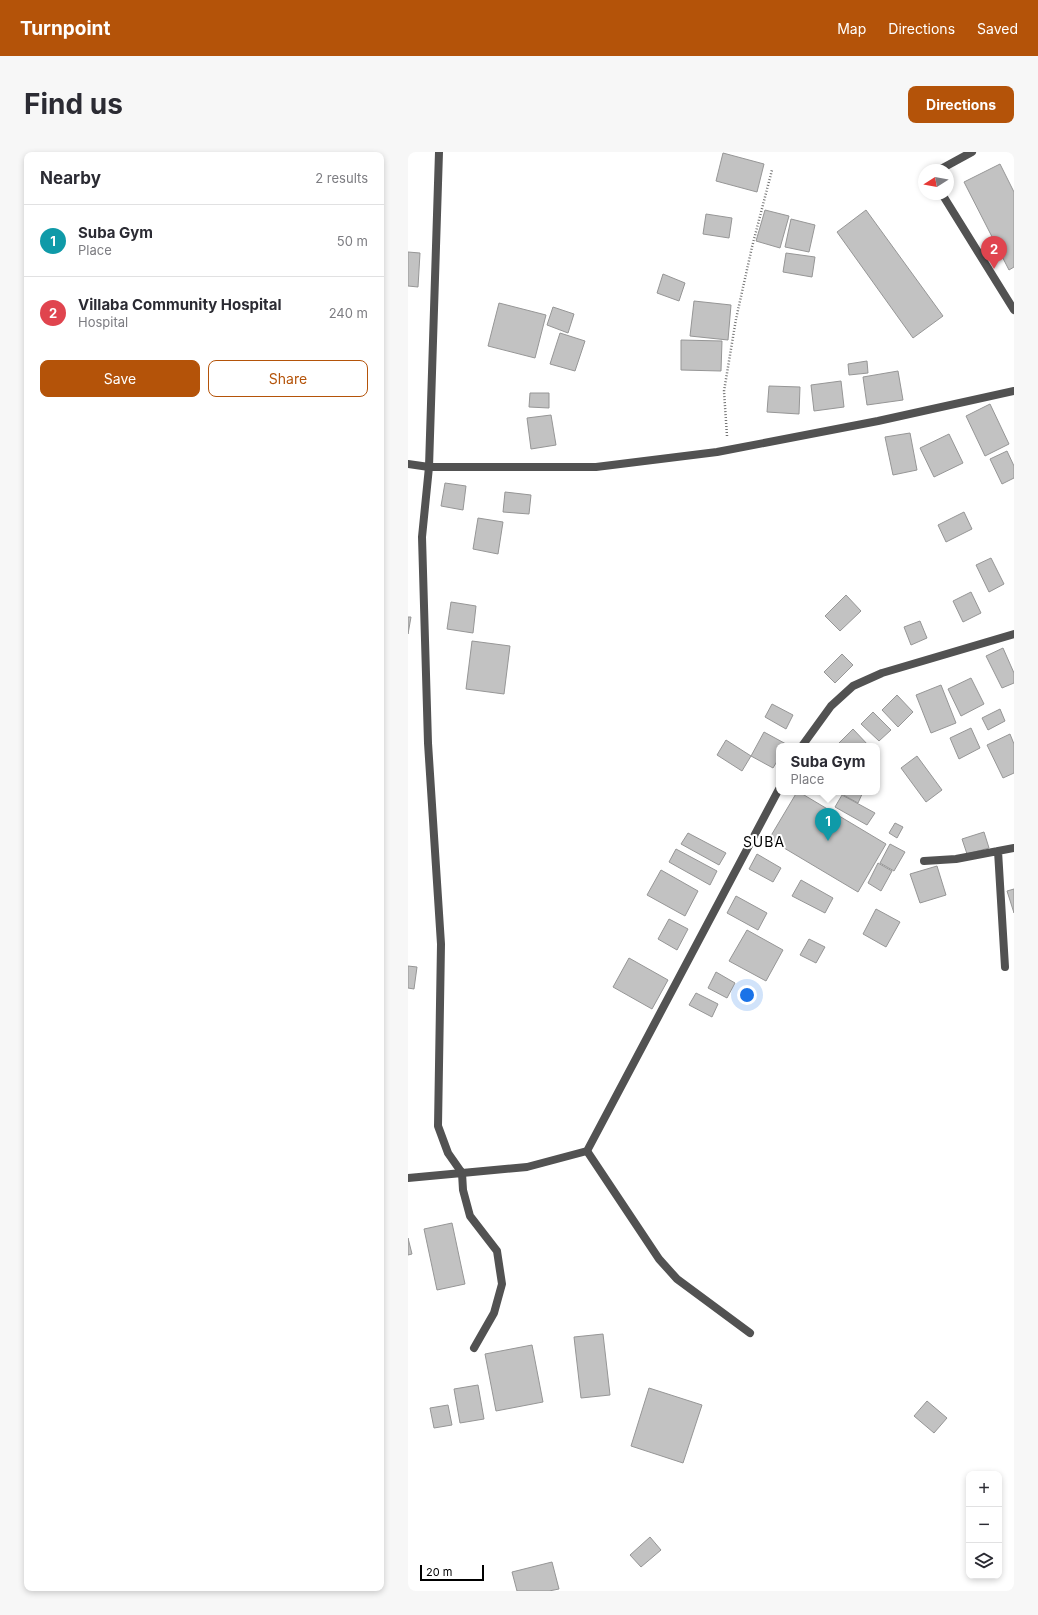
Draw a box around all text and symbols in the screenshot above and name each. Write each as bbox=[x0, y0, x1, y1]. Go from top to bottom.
text: Turnpoint bbox=[20, 17, 110, 40]
text: Map bbox=[837, 20, 866, 37]
text: Directions bbox=[888, 20, 955, 37]
text: Saved bbox=[977, 20, 1018, 37]
button: Directions bbox=[908, 86, 1014, 123]
text: Find us bbox=[24, 87, 123, 121]
north arrow bbox=[918, 164, 954, 200]
text: Nearby bbox=[40, 168, 101, 188]
text: 2 results bbox=[315, 170, 368, 186]
text: Suba Gym bbox=[78, 223, 153, 242]
text: 1 bbox=[50, 233, 56, 249]
text: 50 m bbox=[337, 233, 368, 249]
pin: 2 bbox=[981, 236, 1007, 269]
text: Place bbox=[78, 242, 112, 258]
text: Villaba Community Hospital bbox=[78, 295, 281, 314]
text: 2 bbox=[49, 305, 57, 321]
text: 240 m bbox=[329, 305, 368, 321]
text: Hospital bbox=[78, 314, 128, 330]
button: Save bbox=[40, 360, 200, 397]
button: Share bbox=[208, 360, 368, 397]
popup bbox=[776, 743, 880, 795]
text: Suba Gym bbox=[791, 752, 866, 771]
text: Place bbox=[791, 771, 824, 787]
pin: 1 bbox=[815, 808, 841, 841]
district label: SUBA bbox=[743, 833, 785, 850]
your location bbox=[737, 985, 757, 1005]
map controls bbox=[966, 1471, 1002, 1579]
button: + bbox=[966, 1471, 1002, 1507]
button: − bbox=[966, 1507, 1002, 1543]
button: layers bbox=[966, 1543, 1002, 1579]
scale bar bbox=[420, 1563, 484, 1582]
text: 20 m bbox=[426, 1565, 452, 1579]

